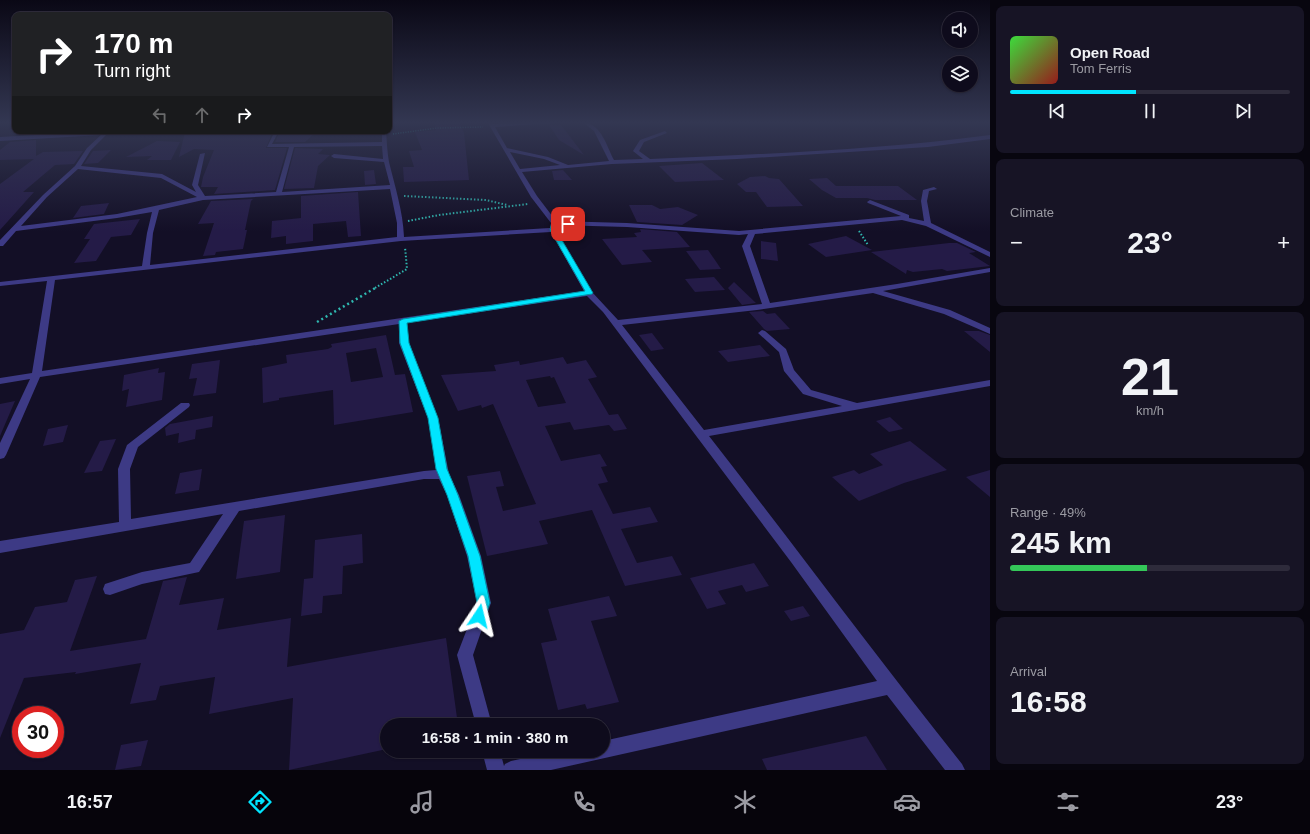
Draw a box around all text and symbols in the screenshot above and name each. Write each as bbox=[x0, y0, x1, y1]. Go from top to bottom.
map controls bbox=[942, 12, 978, 92]
button: sound bbox=[942, 12, 978, 48]
icon: right bbox=[28, 28, 80, 80]
text: 170 m bbox=[94, 28, 173, 59]
text: Open Road bbox=[1070, 44, 1150, 61]
button: layers bbox=[942, 56, 978, 92]
text: Turn right bbox=[94, 61, 170, 81]
text: Tom Ferris bbox=[1070, 61, 1131, 76]
icon: previous bbox=[1046, 100, 1068, 122]
icon: pause bbox=[1139, 100, 1161, 122]
icon: next bbox=[1232, 100, 1254, 122]
icon: left bbox=[149, 104, 171, 126]
icon: ahead bbox=[191, 104, 213, 126]
icon: right bbox=[233, 104, 255, 126]
text: Climate bbox=[1010, 205, 1054, 220]
pin bbox=[551, 207, 585, 241]
icon: arrive bbox=[557, 213, 579, 235]
text: 23° bbox=[1127, 226, 1173, 259]
text: − bbox=[1010, 230, 1023, 255]
text: + bbox=[1277, 230, 1290, 255]
text: 21 bbox=[1121, 348, 1179, 406]
text: km/h bbox=[1136, 403, 1164, 418]
text: Range · 49% bbox=[1010, 505, 1086, 520]
text: 245 km bbox=[1010, 526, 1112, 559]
position arrow bbox=[458, 595, 500, 637]
text: Arrival bbox=[1010, 664, 1047, 679]
text: 16:58 bbox=[1010, 685, 1087, 718]
speed limit sign: 30 bbox=[12, 706, 64, 758]
text: 16:58 · 1 min · 380 m bbox=[422, 729, 568, 746]
icon: directions bbox=[246, 788, 274, 816]
icon: music bbox=[408, 788, 436, 816]
icon: phone bbox=[570, 788, 598, 816]
icon: climate bbox=[731, 788, 759, 816]
icon: car bbox=[893, 788, 921, 816]
icon: filters bbox=[1054, 788, 1082, 816]
text: 16:57 bbox=[67, 792, 113, 812]
text: 23° bbox=[1216, 792, 1243, 812]

